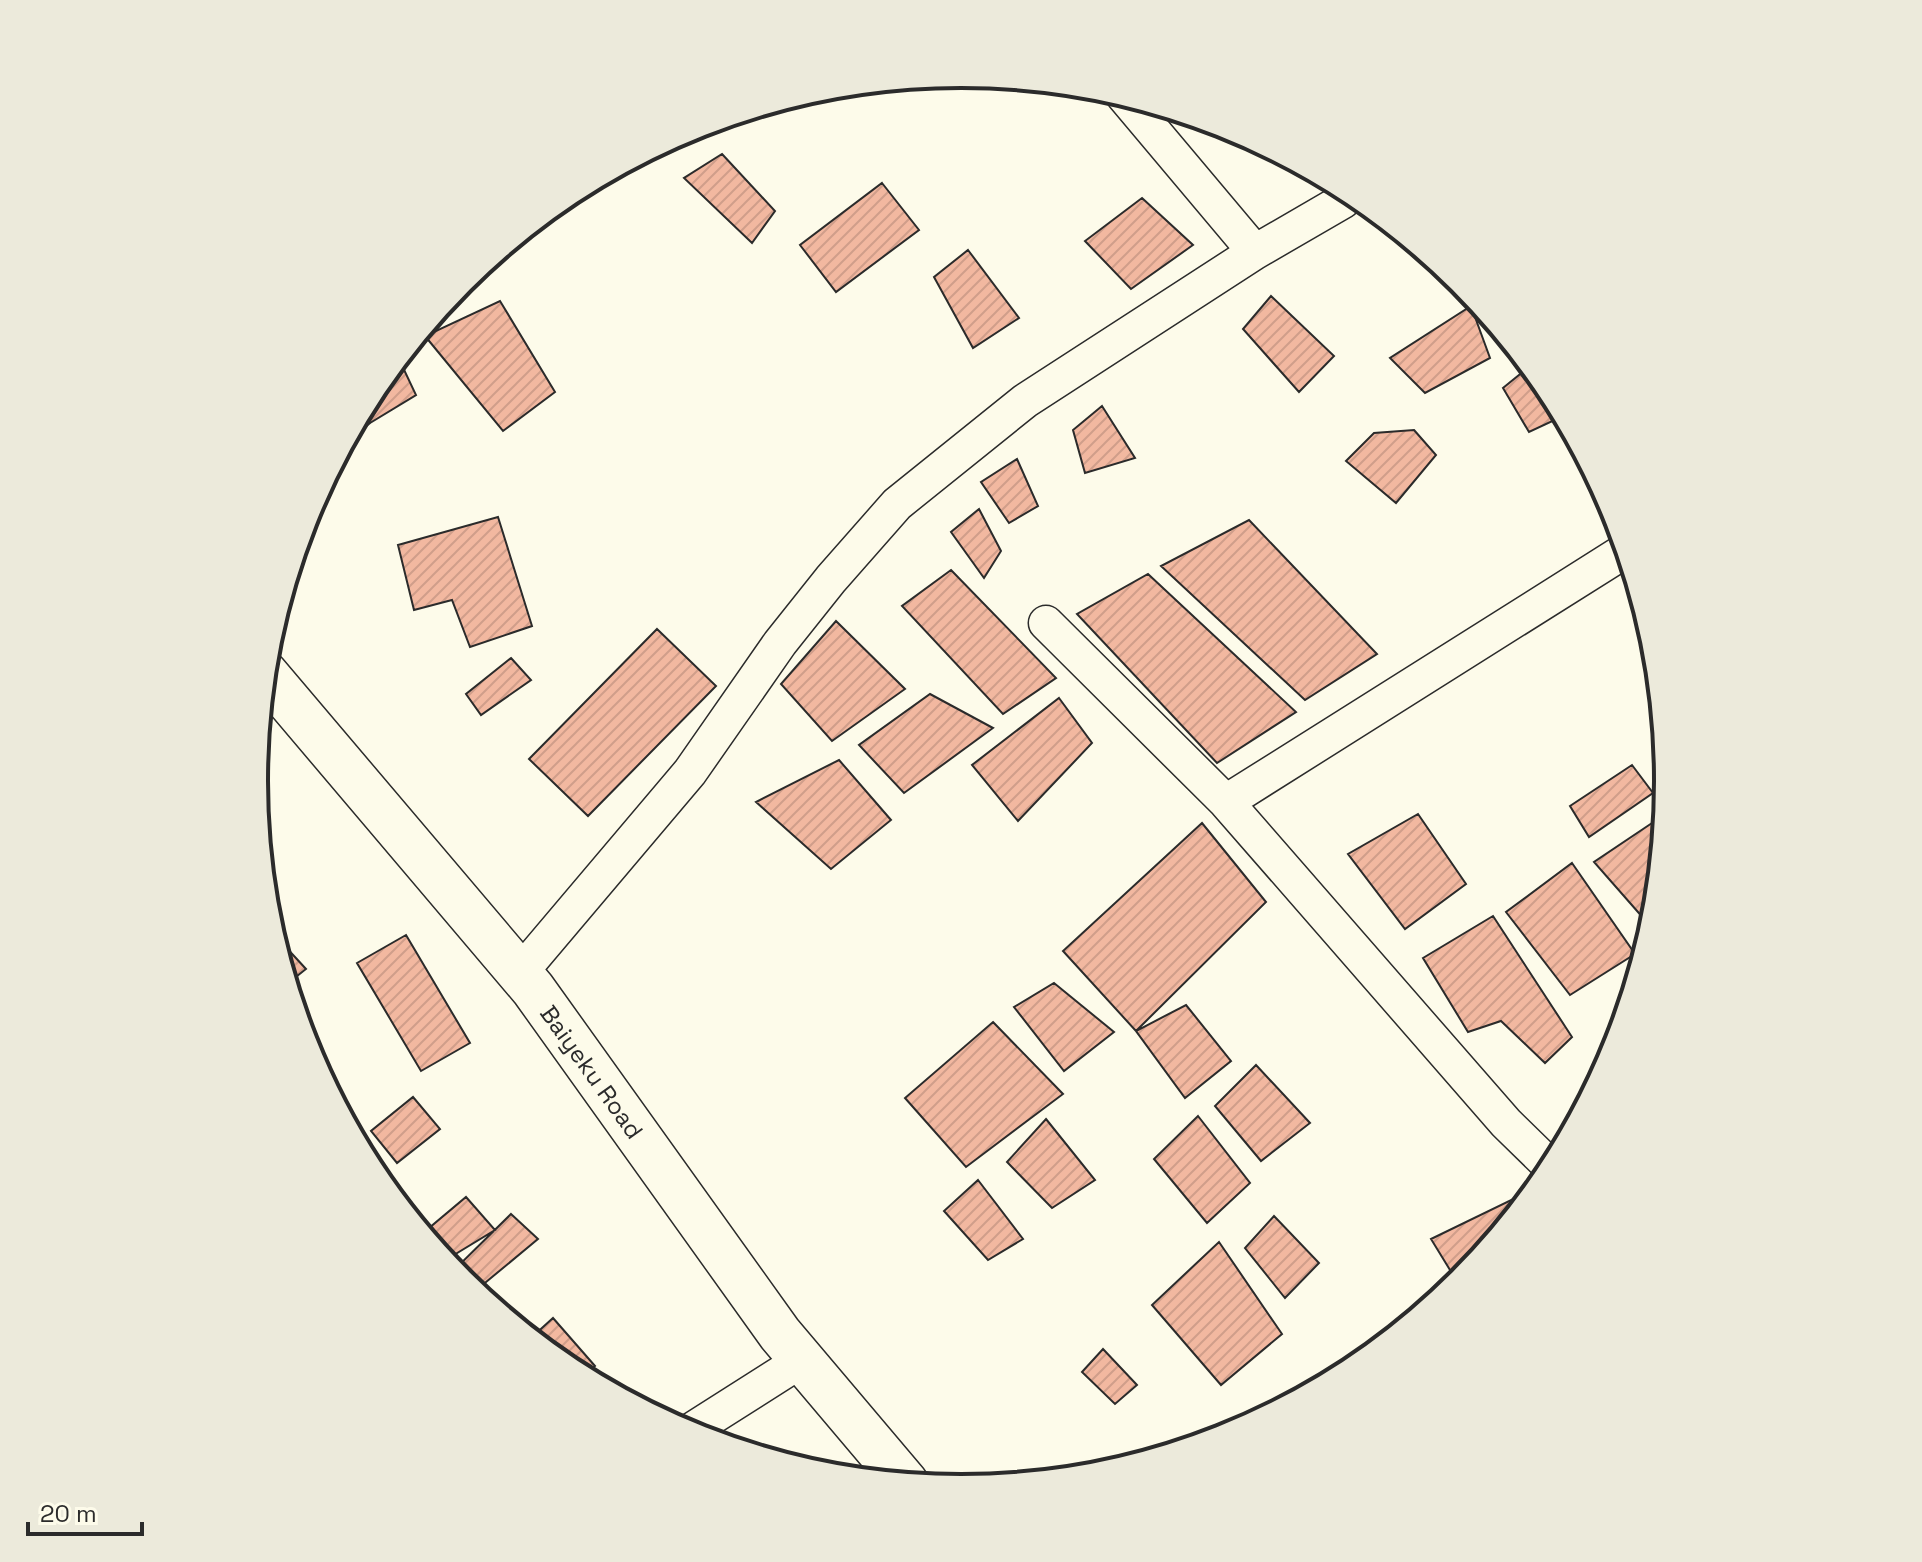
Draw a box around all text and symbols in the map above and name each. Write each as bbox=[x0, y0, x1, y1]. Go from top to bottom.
street label: Baiyeku Road bbox=[534, 999, 651, 1145]
scale bar bbox=[28, 1486, 142, 1536]
text: 20 m bbox=[40, 1498, 97, 1529]

